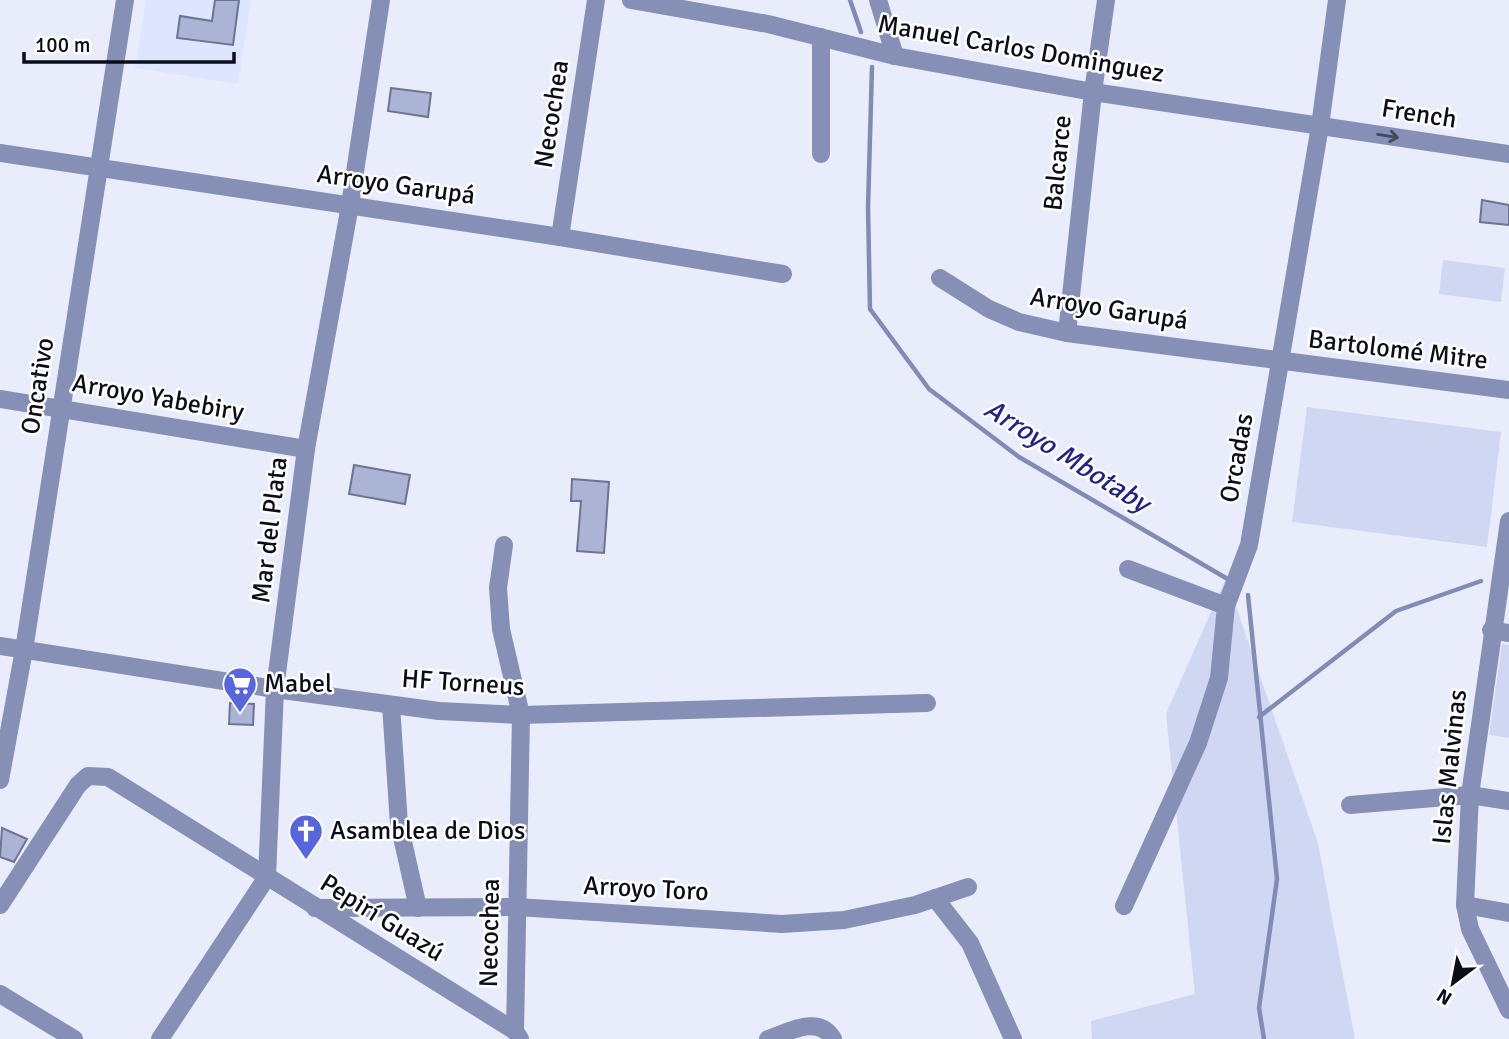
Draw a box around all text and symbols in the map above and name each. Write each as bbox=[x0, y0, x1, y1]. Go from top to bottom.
street label: Manuel Carlos Dominguez bbox=[875, 8, 1167, 90]
scale bar bbox=[24, 21, 234, 65]
text: 100 m bbox=[35, 32, 90, 58]
street label: Necochea bbox=[528, 58, 576, 170]
street label: French bbox=[1379, 92, 1459, 136]
street label: Balcarce bbox=[1037, 114, 1079, 212]
one-way arrow bbox=[1376, 130, 1399, 143]
street label: Arroyo Garupá bbox=[315, 158, 477, 212]
street label: Arroyo Garupá bbox=[1028, 281, 1190, 337]
street label: Bartolomé Mitre bbox=[1306, 323, 1490, 377]
street label: Oncativo bbox=[15, 335, 61, 437]
street label: Arroyo Yabebiry bbox=[70, 367, 246, 429]
water label: Arroyo Mbotaby bbox=[978, 392, 1159, 522]
street label: Orcadas bbox=[1213, 411, 1261, 505]
street label: Mar del Plata bbox=[245, 455, 295, 605]
street label: HF Torneus bbox=[400, 663, 526, 703]
supermarket icon: Mabel bbox=[221, 665, 259, 714]
place label: Mabel bbox=[264, 668, 333, 700]
street label: Islas Malvinas bbox=[1426, 688, 1474, 846]
church icon: Asamblea de Dios bbox=[287, 812, 325, 861]
place label: Asamblea de Dios bbox=[330, 815, 525, 847]
street label: Pepirí Guazú bbox=[314, 867, 450, 969]
street label: Arroyo Toro bbox=[583, 870, 709, 908]
street label: Necochea bbox=[473, 878, 507, 988]
north arrow bbox=[1418, 948, 1488, 1018]
text: N bbox=[1433, 983, 1456, 1010]

